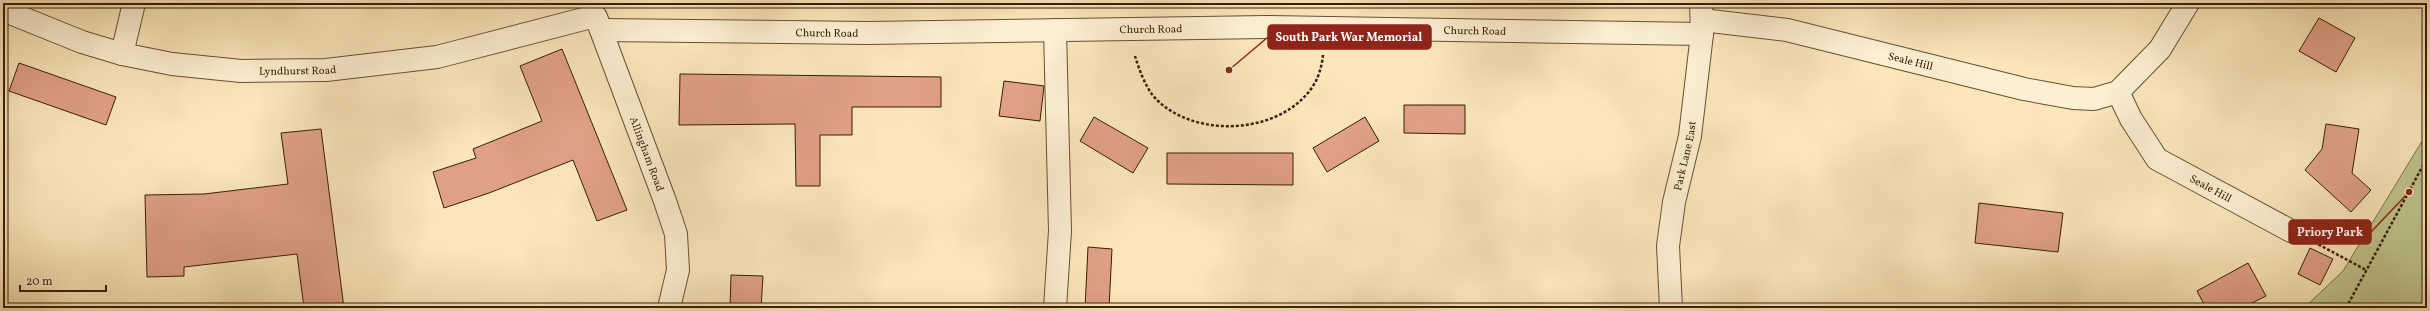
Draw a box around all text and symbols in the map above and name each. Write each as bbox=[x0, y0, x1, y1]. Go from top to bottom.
street label: Church Road bbox=[1119, 22, 1183, 38]
street label: Church Road bbox=[1443, 24, 1506, 40]
callout: South Park War Memorial bbox=[1268, 25, 1431, 49]
street label: Church Road bbox=[795, 26, 858, 42]
text: South Park War Memorial bbox=[1276, 30, 1422, 46]
street label: Seale Hill bbox=[1886, 49, 1934, 75]
street label: Lyndhurst Road bbox=[259, 63, 337, 80]
street label: Allingham Road bbox=[625, 115, 667, 194]
street label: Park Lane East bbox=[1671, 120, 1701, 192]
street label: Seale Hill bbox=[2187, 172, 2234, 207]
callout: Priory Park bbox=[2289, 220, 2371, 244]
text: Priory Park bbox=[2297, 225, 2364, 241]
scale bar bbox=[20, 267, 106, 293]
text: 20 m bbox=[26, 274, 53, 290]

